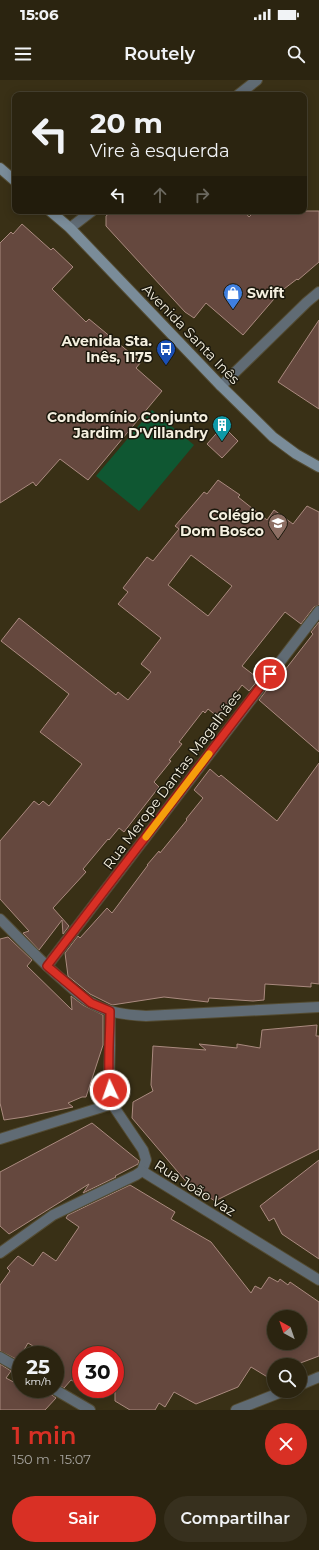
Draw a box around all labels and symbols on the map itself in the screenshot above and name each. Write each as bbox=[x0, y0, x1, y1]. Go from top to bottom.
street label: Avenida Santa Inês bbox=[138, 280, 244, 388]
shop icon: Swift bbox=[222, 282, 244, 310]
place label: Swift bbox=[247, 284, 285, 302]
place label: Avenida Sta. Inês, 1175 bbox=[60, 332, 152, 366]
bus stop icon: Avenida Sta. Inês, 1175 bbox=[155, 338, 177, 366]
place label: Condomínio Conjunto Jardim D'Villandry bbox=[47, 408, 209, 442]
building icon: Condomínio Conjunto Jardim D'Villandry bbox=[211, 414, 233, 442]
place label: Colégio Dom Bosco bbox=[180, 506, 264, 540]
school or university icon: Colégio Dom Bosco bbox=[267, 512, 289, 540]
pin bbox=[253, 657, 287, 691]
street label: Rua Merope Dantas Magalhães bbox=[99, 687, 245, 873]
position arrow bbox=[89, 1069, 131, 1111]
street label: Rua João Vaz bbox=[151, 1156, 239, 1220]
north arrow bbox=[267, 1310, 307, 1350]
speed limit sign: 30 bbox=[72, 1346, 124, 1398]

